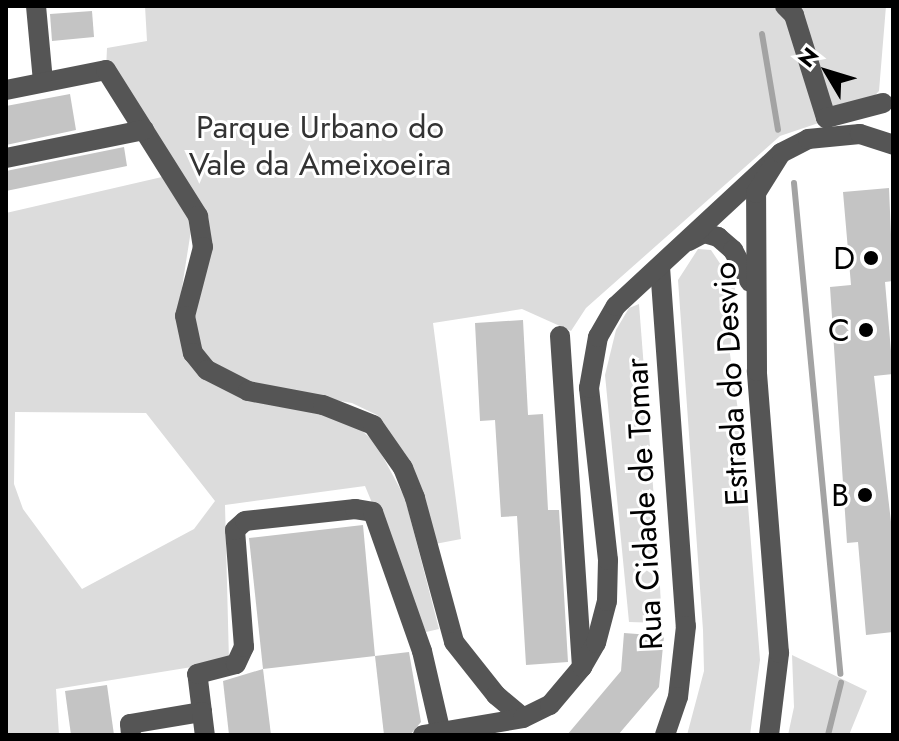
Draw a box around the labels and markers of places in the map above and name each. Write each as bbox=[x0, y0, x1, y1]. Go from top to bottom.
place label: D bbox=[833, 239, 855, 277]
marker: D bbox=[862, 249, 880, 267]
place label: C bbox=[828, 311, 850, 349]
marker: C bbox=[857, 321, 875, 339]
place label: B bbox=[831, 476, 849, 514]
marker: B bbox=[856, 486, 874, 504]

